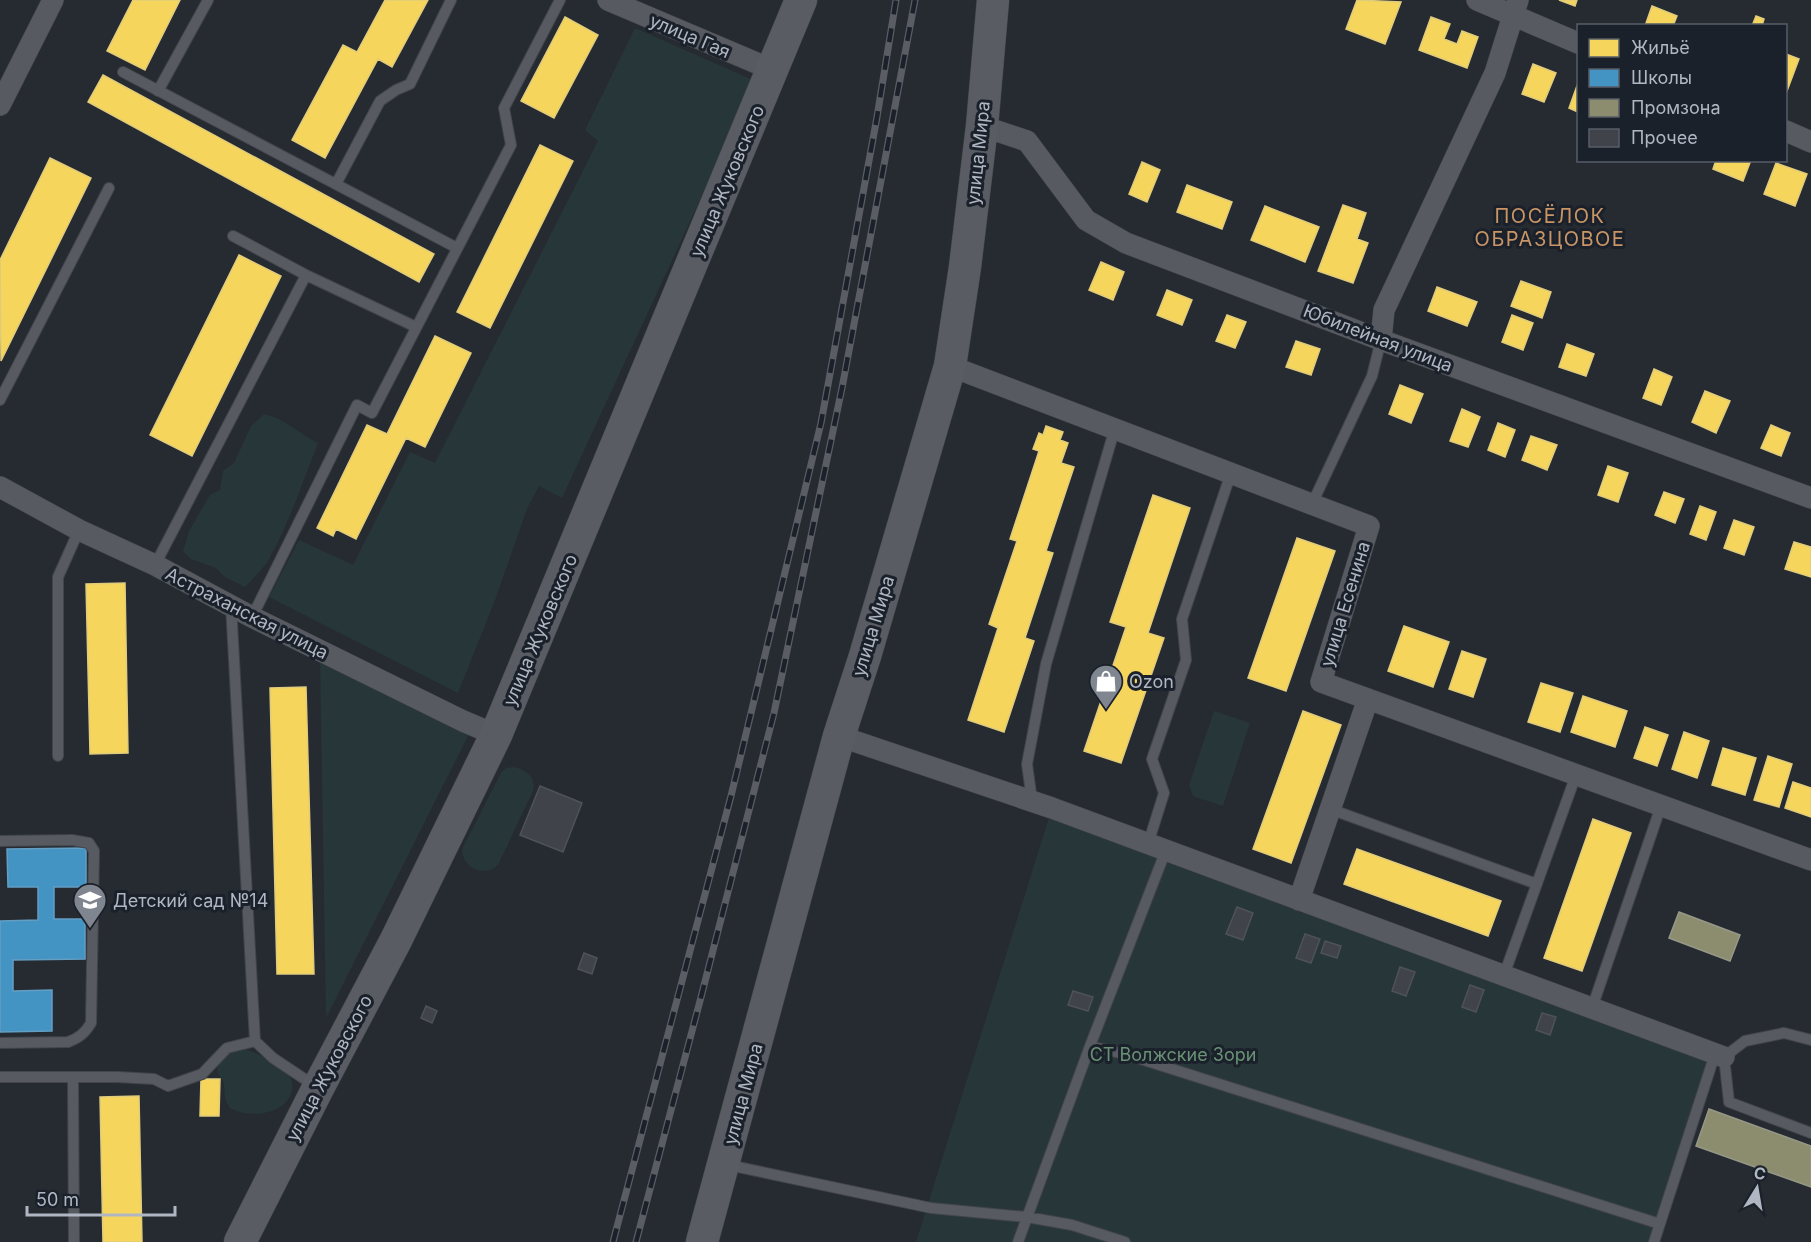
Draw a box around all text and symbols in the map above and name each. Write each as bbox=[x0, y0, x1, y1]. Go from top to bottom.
street label: улица Гая bbox=[647, 10, 733, 62]
legend bbox=[1577, 24, 1787, 162]
text: Жильё bbox=[1631, 37, 1690, 58]
text: Школы bbox=[1631, 67, 1692, 88]
text: Промзона bbox=[1631, 97, 1721, 118]
street label: улица Мира bbox=[962, 100, 994, 206]
street label: улица Жуковского bbox=[686, 102, 768, 260]
text: Прочее bbox=[1631, 127, 1698, 148]
district label: ПОСЁЛОК ОБРАЗЦОВОЕ bbox=[1475, 204, 1625, 251]
street label: Юбилейная улица bbox=[1300, 300, 1456, 376]
street label: улица Есенина bbox=[1316, 539, 1374, 669]
street label: улица Жуковского bbox=[499, 551, 581, 709]
street label: Астраханская улица bbox=[162, 563, 332, 663]
street label: улица Мира bbox=[848, 573, 898, 679]
shop icon: Ozon bbox=[1088, 663, 1124, 710]
place label: Ozon bbox=[1129, 671, 1174, 692]
school or university icon: Детский сад №14 bbox=[72, 882, 108, 929]
place label: Детский сад №14 bbox=[113, 890, 268, 911]
street label: улица Жуковского bbox=[282, 991, 376, 1145]
street label: улица Мира bbox=[719, 1041, 767, 1147]
park label: СТ Волжские Зори bbox=[1090, 1044, 1256, 1065]
north arrow bbox=[1727, 1158, 1787, 1218]
text: С bbox=[1752, 1162, 1768, 1184]
scale bar bbox=[27, 1179, 176, 1217]
text: 50 m bbox=[36, 1189, 79, 1210]

